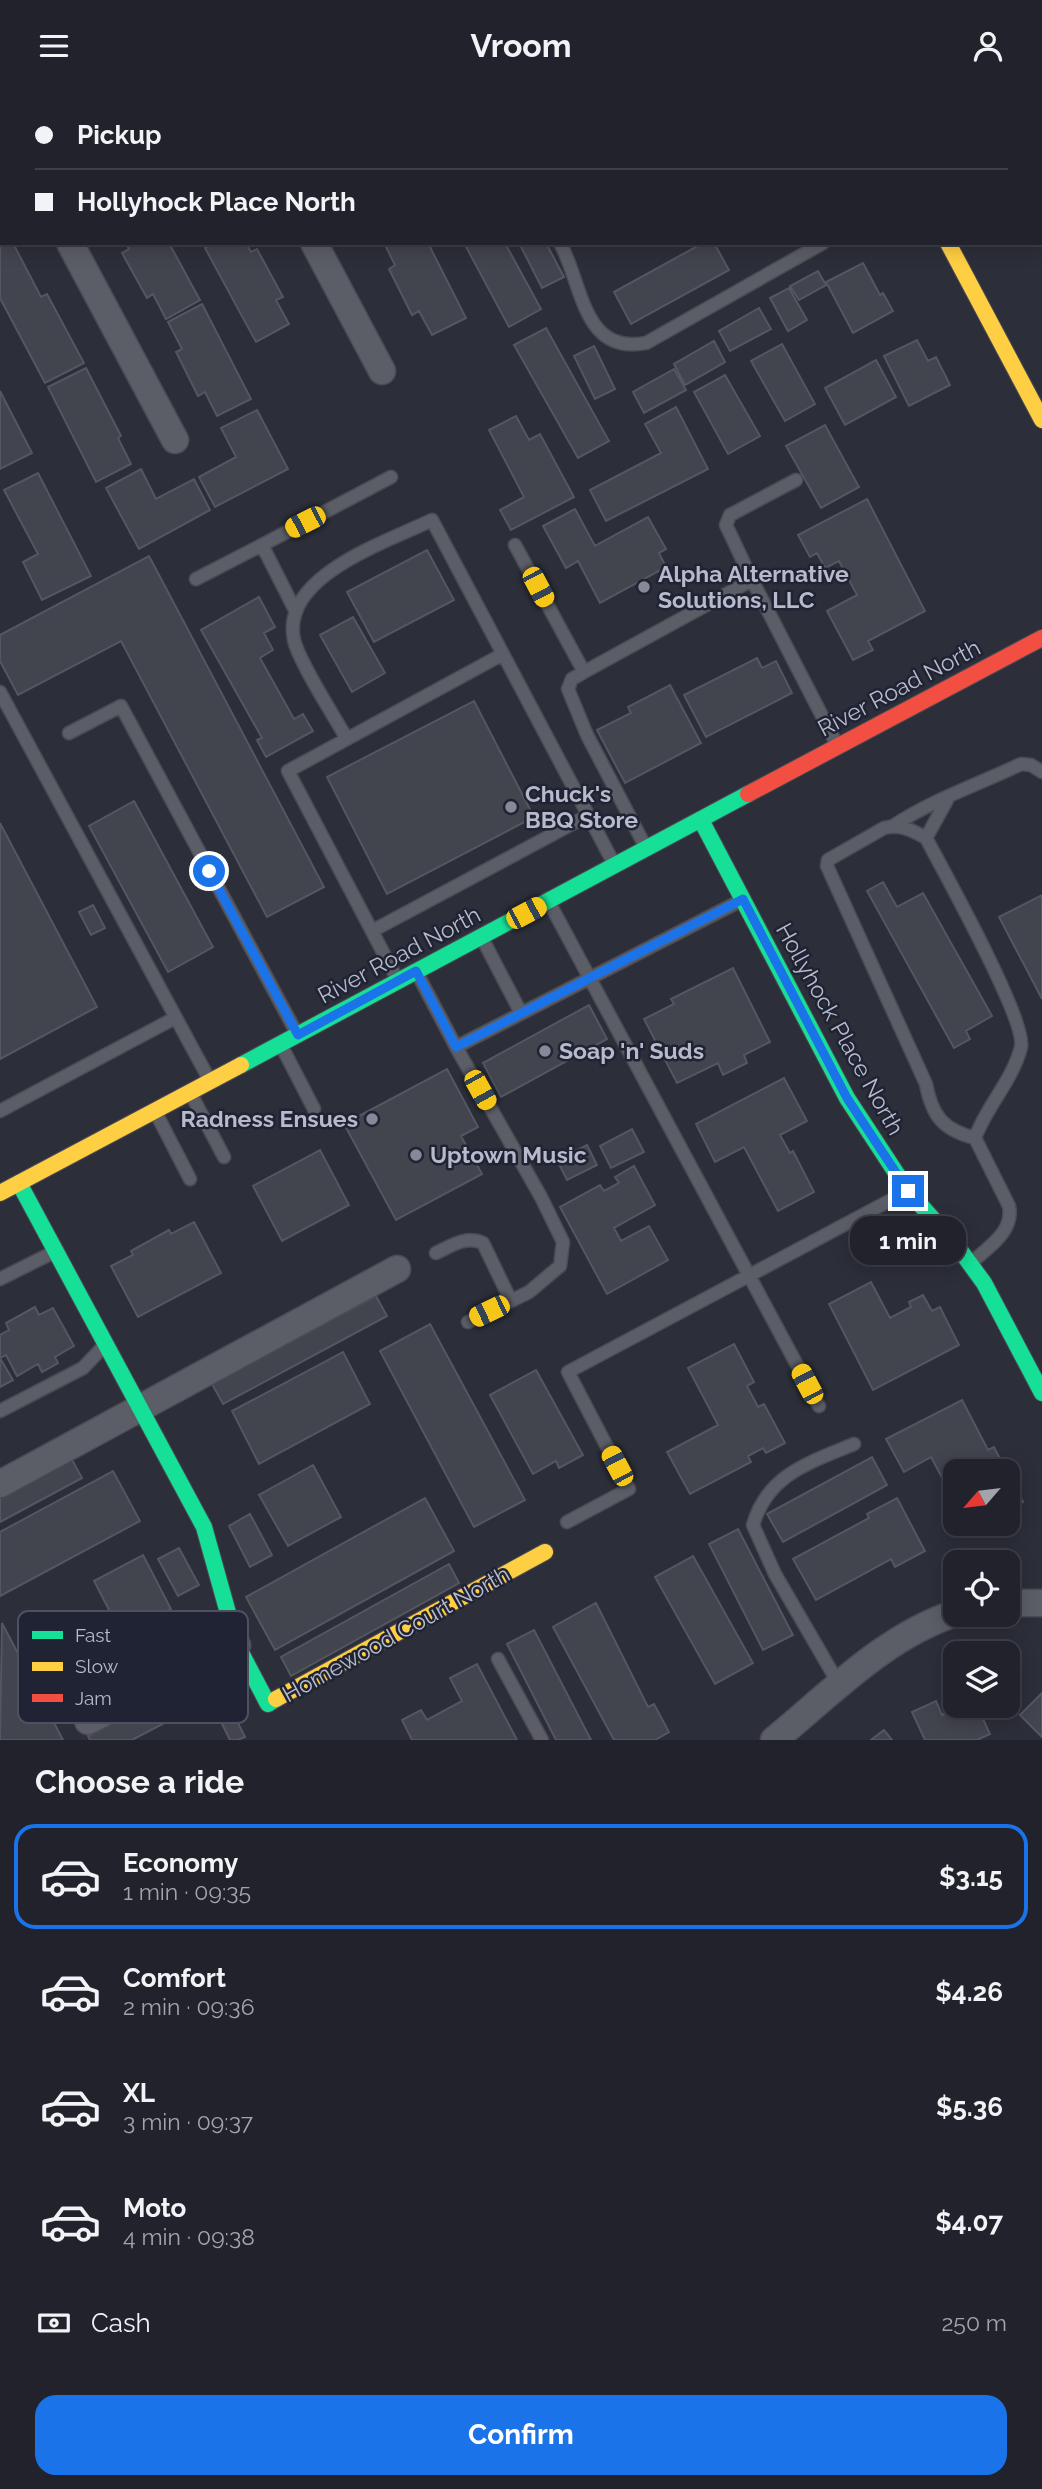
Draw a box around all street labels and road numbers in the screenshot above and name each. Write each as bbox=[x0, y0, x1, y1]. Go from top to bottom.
street label: River Road North bbox=[813, 633, 985, 742]
street label: River Road North bbox=[313, 900, 485, 1009]
street label: Hollyhock Place North bbox=[771, 918, 910, 1139]
street label: Homewood Court North bbox=[277, 1560, 514, 1707]

